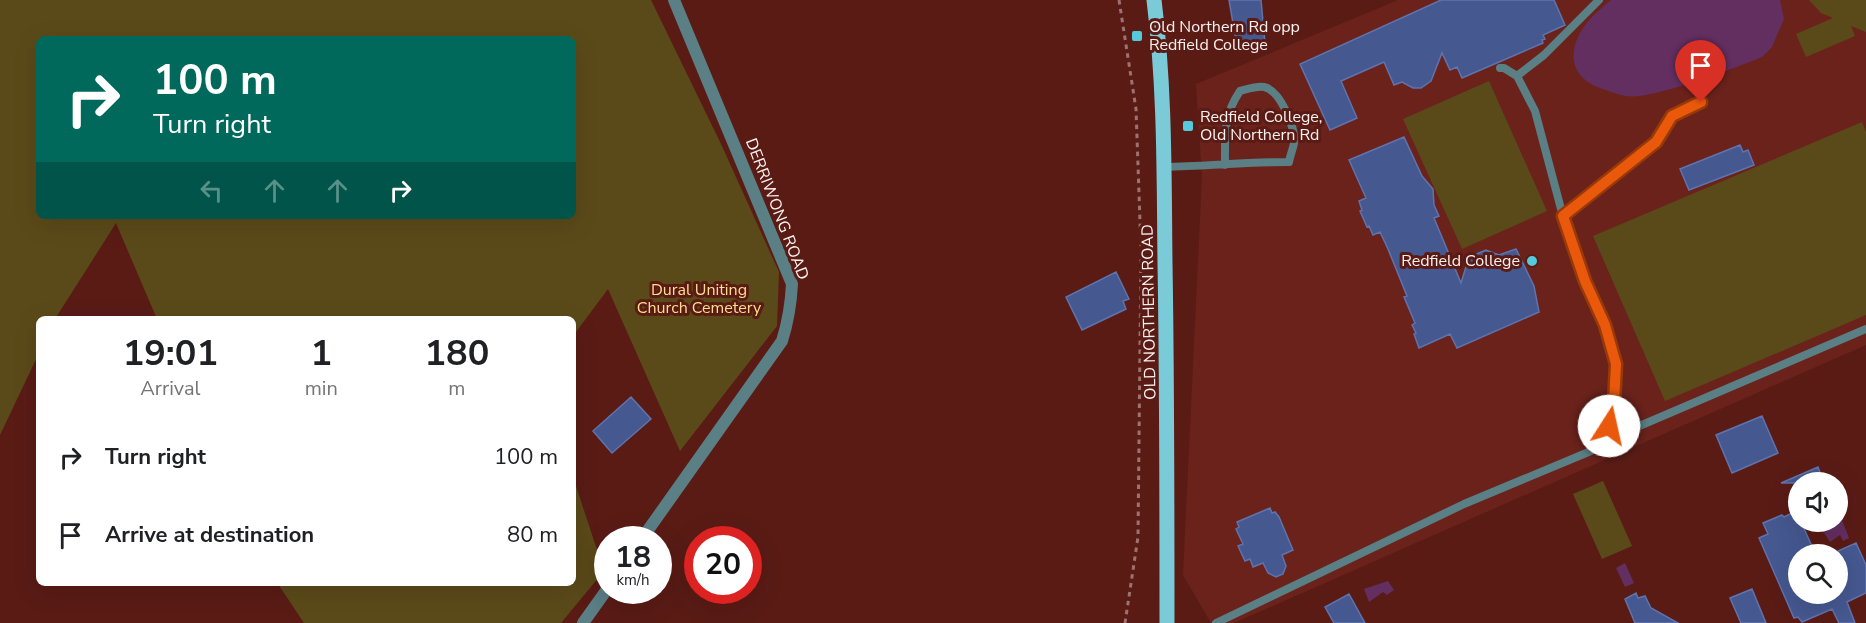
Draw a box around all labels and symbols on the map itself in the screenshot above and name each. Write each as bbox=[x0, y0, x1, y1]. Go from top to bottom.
place label: Old Northern Rd opp Redfield College bbox=[1149, 16, 1300, 56]
marker: Old Northern Rd opp Redfield College bbox=[1130, 29, 1144, 43]
pin bbox=[1675, 40, 1726, 102]
place label: Redfield College, Old Northern Rd bbox=[1200, 106, 1322, 146]
marker: Redfield College, Old Northern Rd bbox=[1181, 119, 1195, 133]
street label: DERRIWONG ROAD bbox=[740, 135, 814, 283]
street label: OLD NORTHERN ROAD bbox=[1136, 224, 1162, 400]
place label: Redfield College bbox=[1401, 250, 1520, 272]
marker: Redfield College bbox=[1525, 254, 1539, 268]
park label: Dural Uniting Church Cemetery bbox=[637, 279, 762, 319]
position arrow bbox=[1577, 394, 1641, 458]
speed limit sign: 20 bbox=[684, 526, 762, 604]

